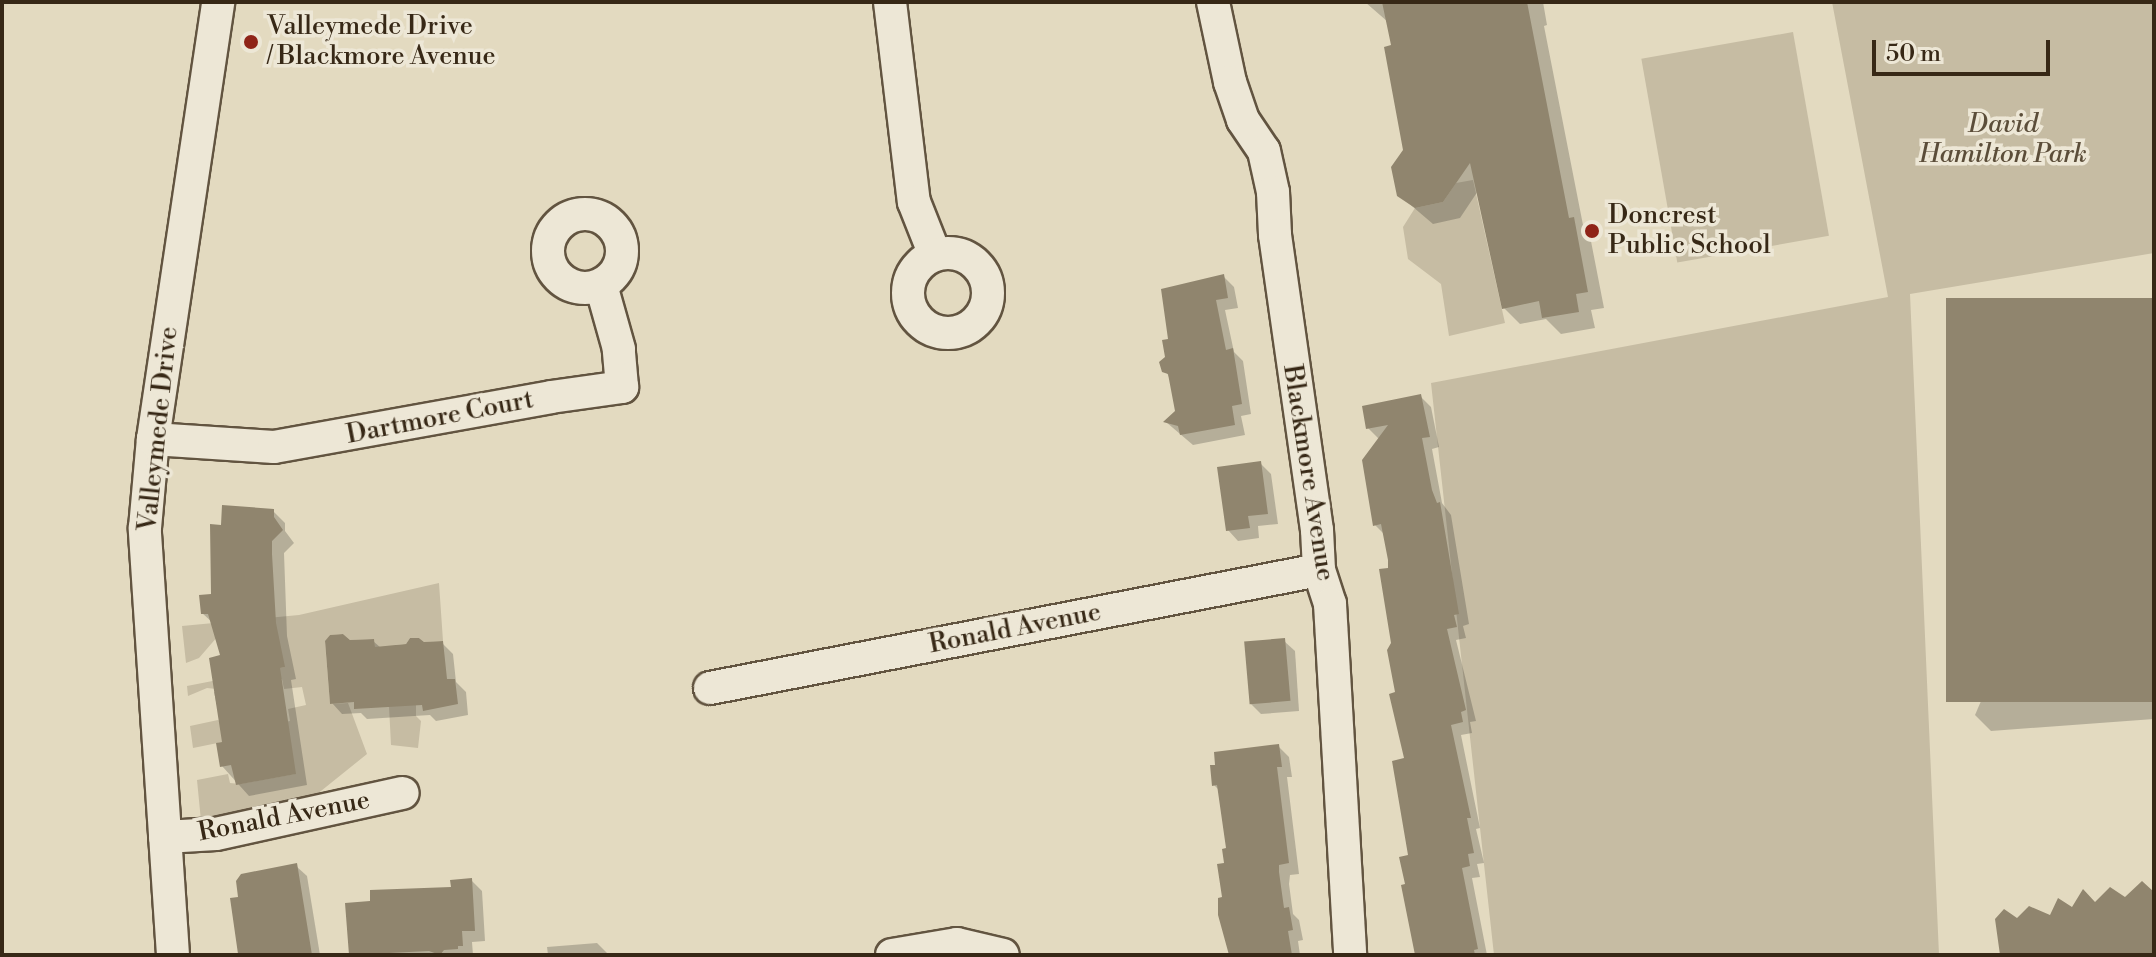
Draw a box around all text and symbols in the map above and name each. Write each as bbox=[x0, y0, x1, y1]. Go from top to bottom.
place label: Valleymede Drive / Blackmore Avenue bbox=[267, 11, 496, 72]
scale bar bbox=[1876, 24, 2054, 74]
marker: Valleymede Drive / Blackmore Avenue bbox=[242, 33, 260, 51]
text: 50 m bbox=[1886, 39, 1941, 69]
park label: David Hamilton Park bbox=[1919, 109, 2087, 170]
place label: Doncrest Public School bbox=[1608, 200, 1771, 262]
marker: Doncrest Public School bbox=[1583, 222, 1601, 240]
street label: Valleymede Drive bbox=[133, 325, 185, 533]
street label: Blackmore Avenue bbox=[1276, 363, 1340, 583]
street label: Dartmore Court bbox=[344, 385, 536, 451]
street label: Ronald Avenue bbox=[926, 597, 1104, 661]
street label: Ronald Avenue bbox=[195, 785, 373, 849]

